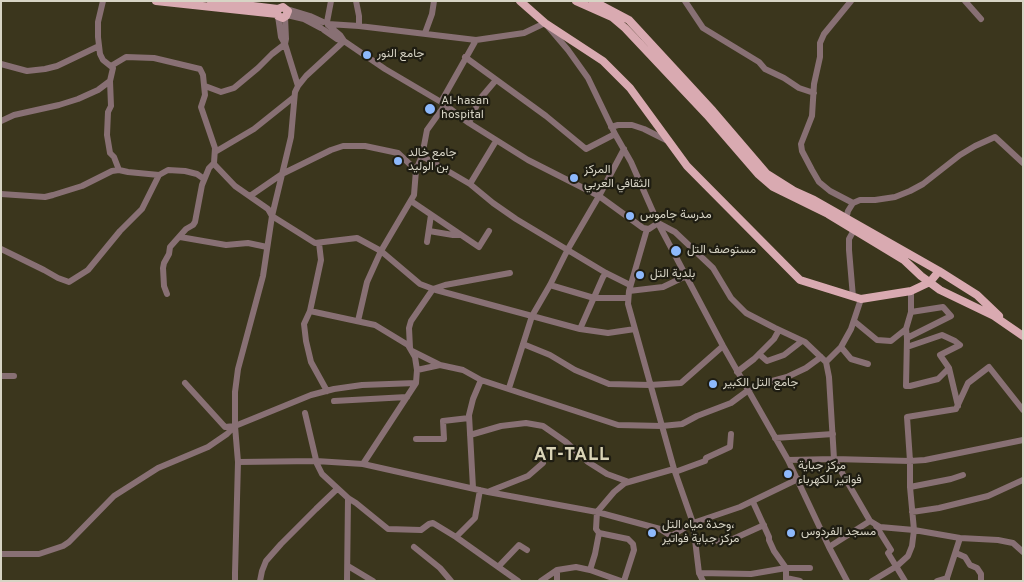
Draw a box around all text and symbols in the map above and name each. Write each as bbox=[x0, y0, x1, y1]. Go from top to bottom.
place label: جامع النور bbox=[377, 48, 424, 62]
marker: جامع النور bbox=[361, 49, 373, 61]
place label: Al-hasan hospital bbox=[441, 95, 489, 123]
marker: Al-hasan hospital bbox=[423, 102, 437, 116]
place label: جامع خالد بن الوليد bbox=[408, 147, 457, 175]
marker: جامع خالد بن الوليد bbox=[392, 155, 404, 167]
place label: المركز الثقافي العربي bbox=[584, 164, 650, 192]
marker: المركز الثقافي العربي bbox=[568, 172, 580, 184]
place label: مدرسة جاموس bbox=[640, 209, 712, 223]
marker: مدرسة جاموس bbox=[624, 210, 636, 222]
marker: مستوصف التل bbox=[669, 244, 683, 258]
place label: مستوصف التل bbox=[687, 244, 756, 258]
place label: بلدية التل bbox=[650, 268, 695, 282]
marker: بلدية التل bbox=[634, 269, 646, 281]
place label: جامع التل الكبير bbox=[723, 377, 798, 391]
marker: جامع التل الكبير bbox=[707, 378, 719, 390]
district label: AT-TALL bbox=[533, 445, 611, 467]
place label: مركز جباية فواتير الكهرباء bbox=[798, 460, 862, 488]
marker: مركز جباية فواتير الكهرباء bbox=[782, 468, 794, 480]
place label: وحدة مياه التل، مركز جباية فواتير bbox=[662, 519, 740, 547]
place label: مسجد الفردوس bbox=[801, 526, 876, 540]
marker: وحدة مياه التل، مركز جباية فواتير bbox=[646, 527, 658, 539]
marker: مسجد الفردوس bbox=[785, 527, 797, 539]

